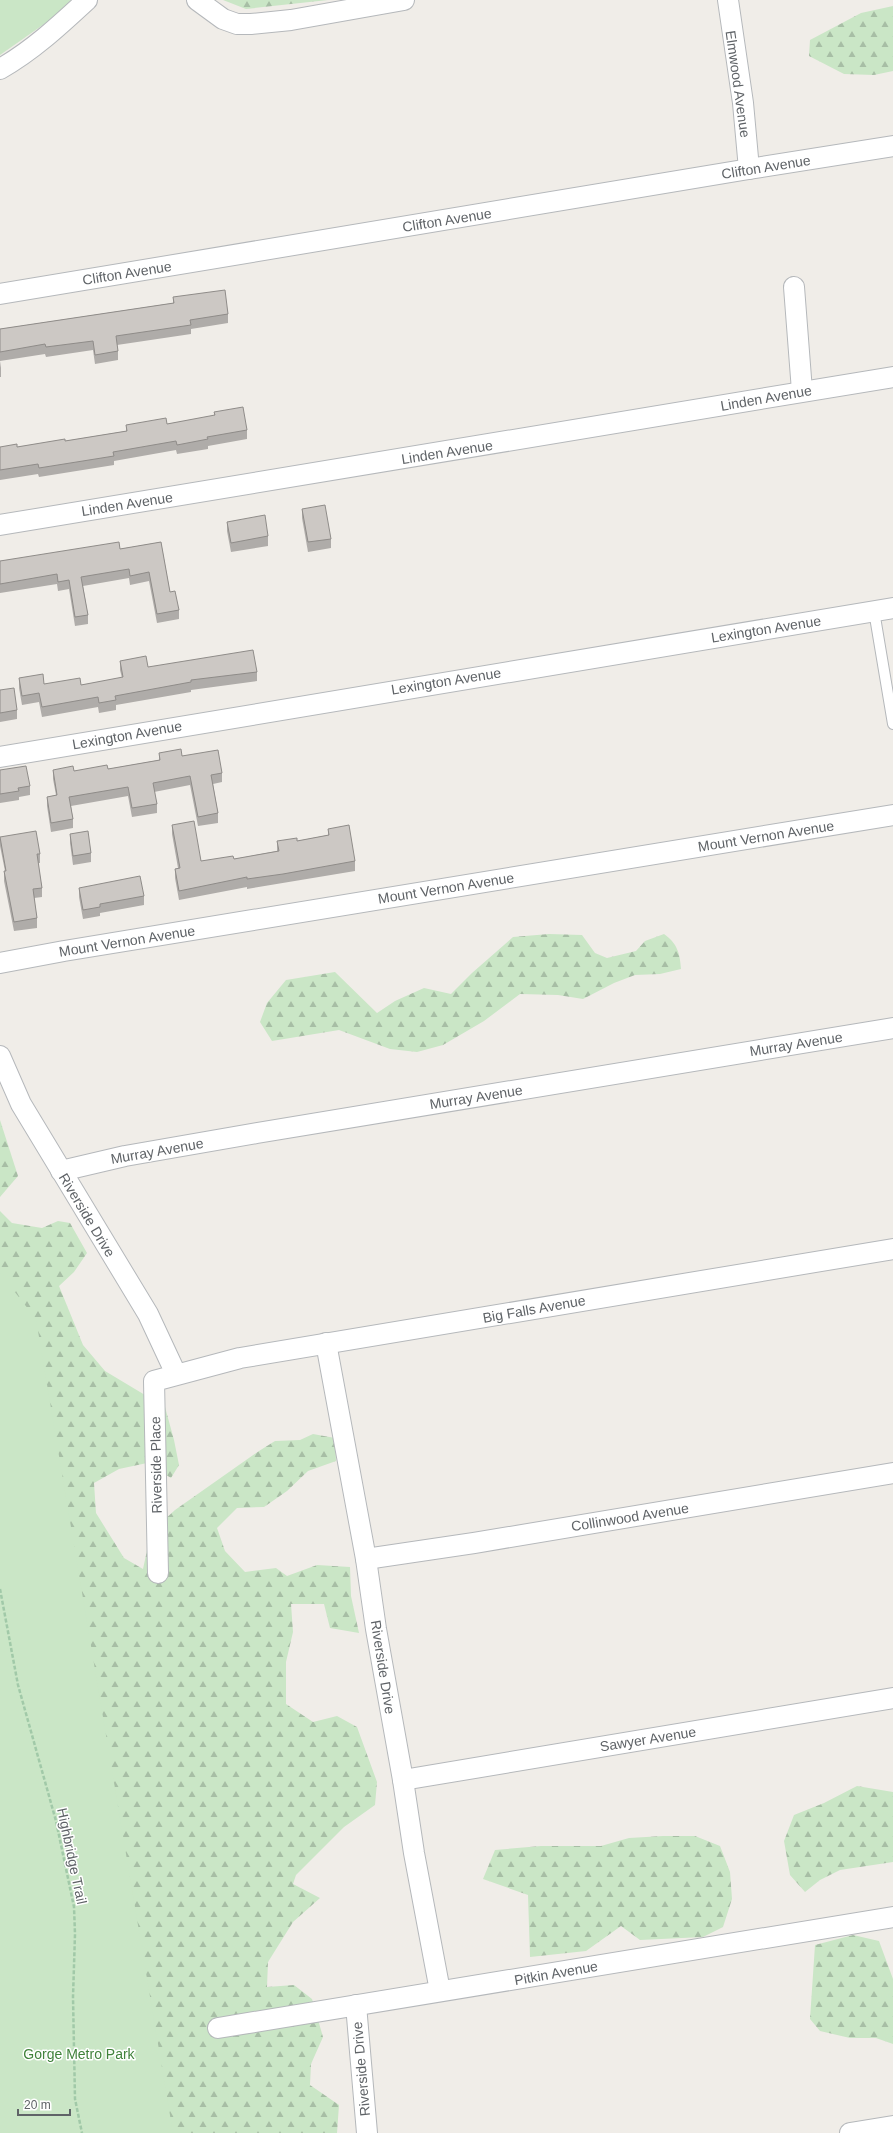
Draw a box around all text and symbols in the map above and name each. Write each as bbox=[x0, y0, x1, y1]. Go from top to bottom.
street label: Elmwood Avenue bbox=[723, 29, 753, 139]
street label: Clifton Avenue bbox=[720, 152, 812, 182]
street label: Clifton Avenue bbox=[401, 205, 493, 235]
street label: Clifton Avenue bbox=[81, 258, 173, 288]
street label: Linden Avenue bbox=[719, 382, 813, 414]
street label: Linden Avenue bbox=[400, 437, 494, 467]
street label: Linden Avenue bbox=[80, 489, 174, 519]
street label: Lexington Avenue bbox=[710, 612, 822, 646]
street label: Lexington Avenue bbox=[390, 664, 502, 698]
street label: Lexington Avenue bbox=[71, 717, 183, 753]
street label: Mount Vernon Avenue bbox=[697, 817, 835, 855]
street label: Mount Vernon Avenue bbox=[377, 869, 515, 907]
street label: Mount Vernon Avenue bbox=[58, 922, 196, 960]
street label: Murray Avenue bbox=[748, 1029, 844, 1059]
street label: Murray Avenue bbox=[428, 1082, 524, 1112]
street label: Murray Avenue bbox=[109, 1135, 205, 1167]
street label: Riverside Drive bbox=[56, 1170, 118, 1260]
street label: Big Falls Avenue bbox=[481, 1292, 587, 1326]
street label: Riverside Place bbox=[147, 1416, 165, 1514]
street label: Collinwood Avenue bbox=[570, 1500, 690, 1534]
street label: Riverside Drive bbox=[368, 1619, 398, 1715]
street label: Sawyer Avenue bbox=[599, 1723, 697, 1754]
street label: Highbridge Trail bbox=[54, 1806, 90, 1906]
street label: Pitkin Avenue bbox=[513, 1958, 599, 1988]
street label: Riverside Drive bbox=[349, 2021, 373, 2117]
park label: Gorge Metro Park bbox=[23, 2046, 136, 2062]
scale bar bbox=[18, 2091, 70, 2117]
text: 20 m bbox=[24, 2098, 51, 2112]

